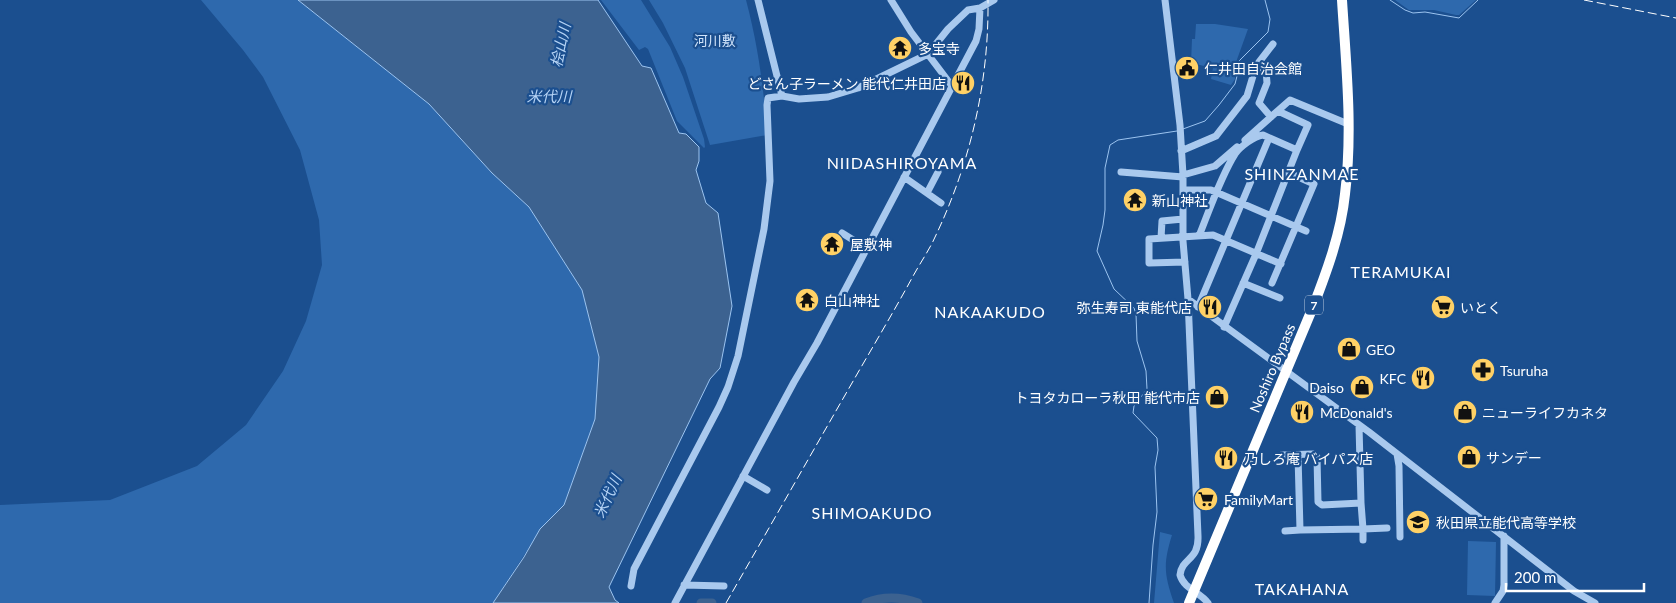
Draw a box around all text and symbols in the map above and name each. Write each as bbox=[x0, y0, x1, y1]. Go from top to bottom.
water label: 桧山川 bbox=[547, 19, 574, 69]
park label: 河川敷 bbox=[694, 32, 736, 49]
temple icon: 多宝寺 bbox=[887, 35, 913, 61]
place label: 多宝寺 bbox=[918, 40, 960, 57]
public building icon: 仁井田自治会館 bbox=[1174, 55, 1200, 81]
place label: 仁井田自治会館 bbox=[1204, 60, 1302, 77]
restaurant icon: どさん子ラーメン 能代仁井田店 bbox=[950, 70, 976, 96]
place label: どさん子ラーメン 能代仁井田店 bbox=[747, 75, 946, 92]
water label: 米代川 bbox=[526, 87, 573, 105]
district label: NIIDASHIROYAMA bbox=[827, 153, 977, 172]
district label: SHINZANMAE bbox=[1244, 164, 1360, 183]
temple icon: 新山神社 bbox=[1122, 187, 1148, 213]
place label: 新山神社 bbox=[1152, 192, 1208, 209]
temple icon: 屋敷神 bbox=[819, 231, 845, 257]
place label: 屋敷神 bbox=[850, 236, 892, 253]
district label: TERAMUKAI bbox=[1350, 262, 1452, 281]
temple icon: 白山神社 bbox=[794, 287, 820, 313]
place label: 白山神社 bbox=[824, 292, 880, 309]
restaurant icon: 弥生寿司 東能代店 bbox=[1197, 294, 1223, 320]
supermarket icon: いとく bbox=[1430, 294, 1456, 320]
road number: 7 bbox=[1305, 296, 1323, 314]
place label: 弥生寿司 東能代店 bbox=[1076, 299, 1192, 316]
place label: いとく bbox=[1460, 299, 1502, 316]
district label: NAKAAKUDO bbox=[934, 302, 1046, 321]
street label: Noshiro Bypass bbox=[1246, 321, 1298, 415]
shop icon: GEO bbox=[1336, 336, 1362, 362]
place label: GEO bbox=[1366, 341, 1395, 358]
pharmacy icon: Tsuruha bbox=[1470, 357, 1496, 383]
place label: Tsuruha bbox=[1500, 362, 1548, 379]
restaurant icon: KFC bbox=[1410, 365, 1436, 391]
place label: KFC bbox=[1380, 370, 1407, 387]
shop icon: Daiso bbox=[1349, 374, 1375, 400]
place label: Daiso bbox=[1309, 379, 1344, 396]
shop icon: トヨタカローラ秋田 能代市店 bbox=[1204, 384, 1230, 410]
place label: トヨタカローラ秋田 能代市店 bbox=[1014, 389, 1200, 406]
restaurant icon: McDonald's bbox=[1289, 399, 1315, 425]
shop icon: ニューライフカネタ bbox=[1452, 399, 1478, 425]
place label: McDonald's bbox=[1320, 404, 1393, 421]
place label: ニューライフカネタ bbox=[1482, 404, 1608, 421]
shop icon: サンデー bbox=[1456, 444, 1482, 470]
restaurant icon: 乃しろ庵 バイパス店 bbox=[1213, 445, 1239, 471]
place label: サンデー bbox=[1486, 449, 1542, 466]
place label: 乃しろ庵 バイパス店 bbox=[1244, 450, 1373, 467]
water label: 米代川 bbox=[589, 470, 626, 520]
supermarket icon: FamilyMart bbox=[1193, 486, 1219, 512]
place label: FamilyMart bbox=[1224, 491, 1293, 508]
district label: SHIMOAKUDO bbox=[812, 503, 932, 522]
school or university icon: 秋田県立能代高等学校 bbox=[1405, 509, 1431, 535]
place label: 秋田県立能代高等学校 bbox=[1436, 514, 1576, 531]
scale bar bbox=[1506, 560, 1644, 592]
text: 200 m bbox=[1514, 568, 1556, 586]
district label: TAKAHANA bbox=[1255, 579, 1349, 598]

